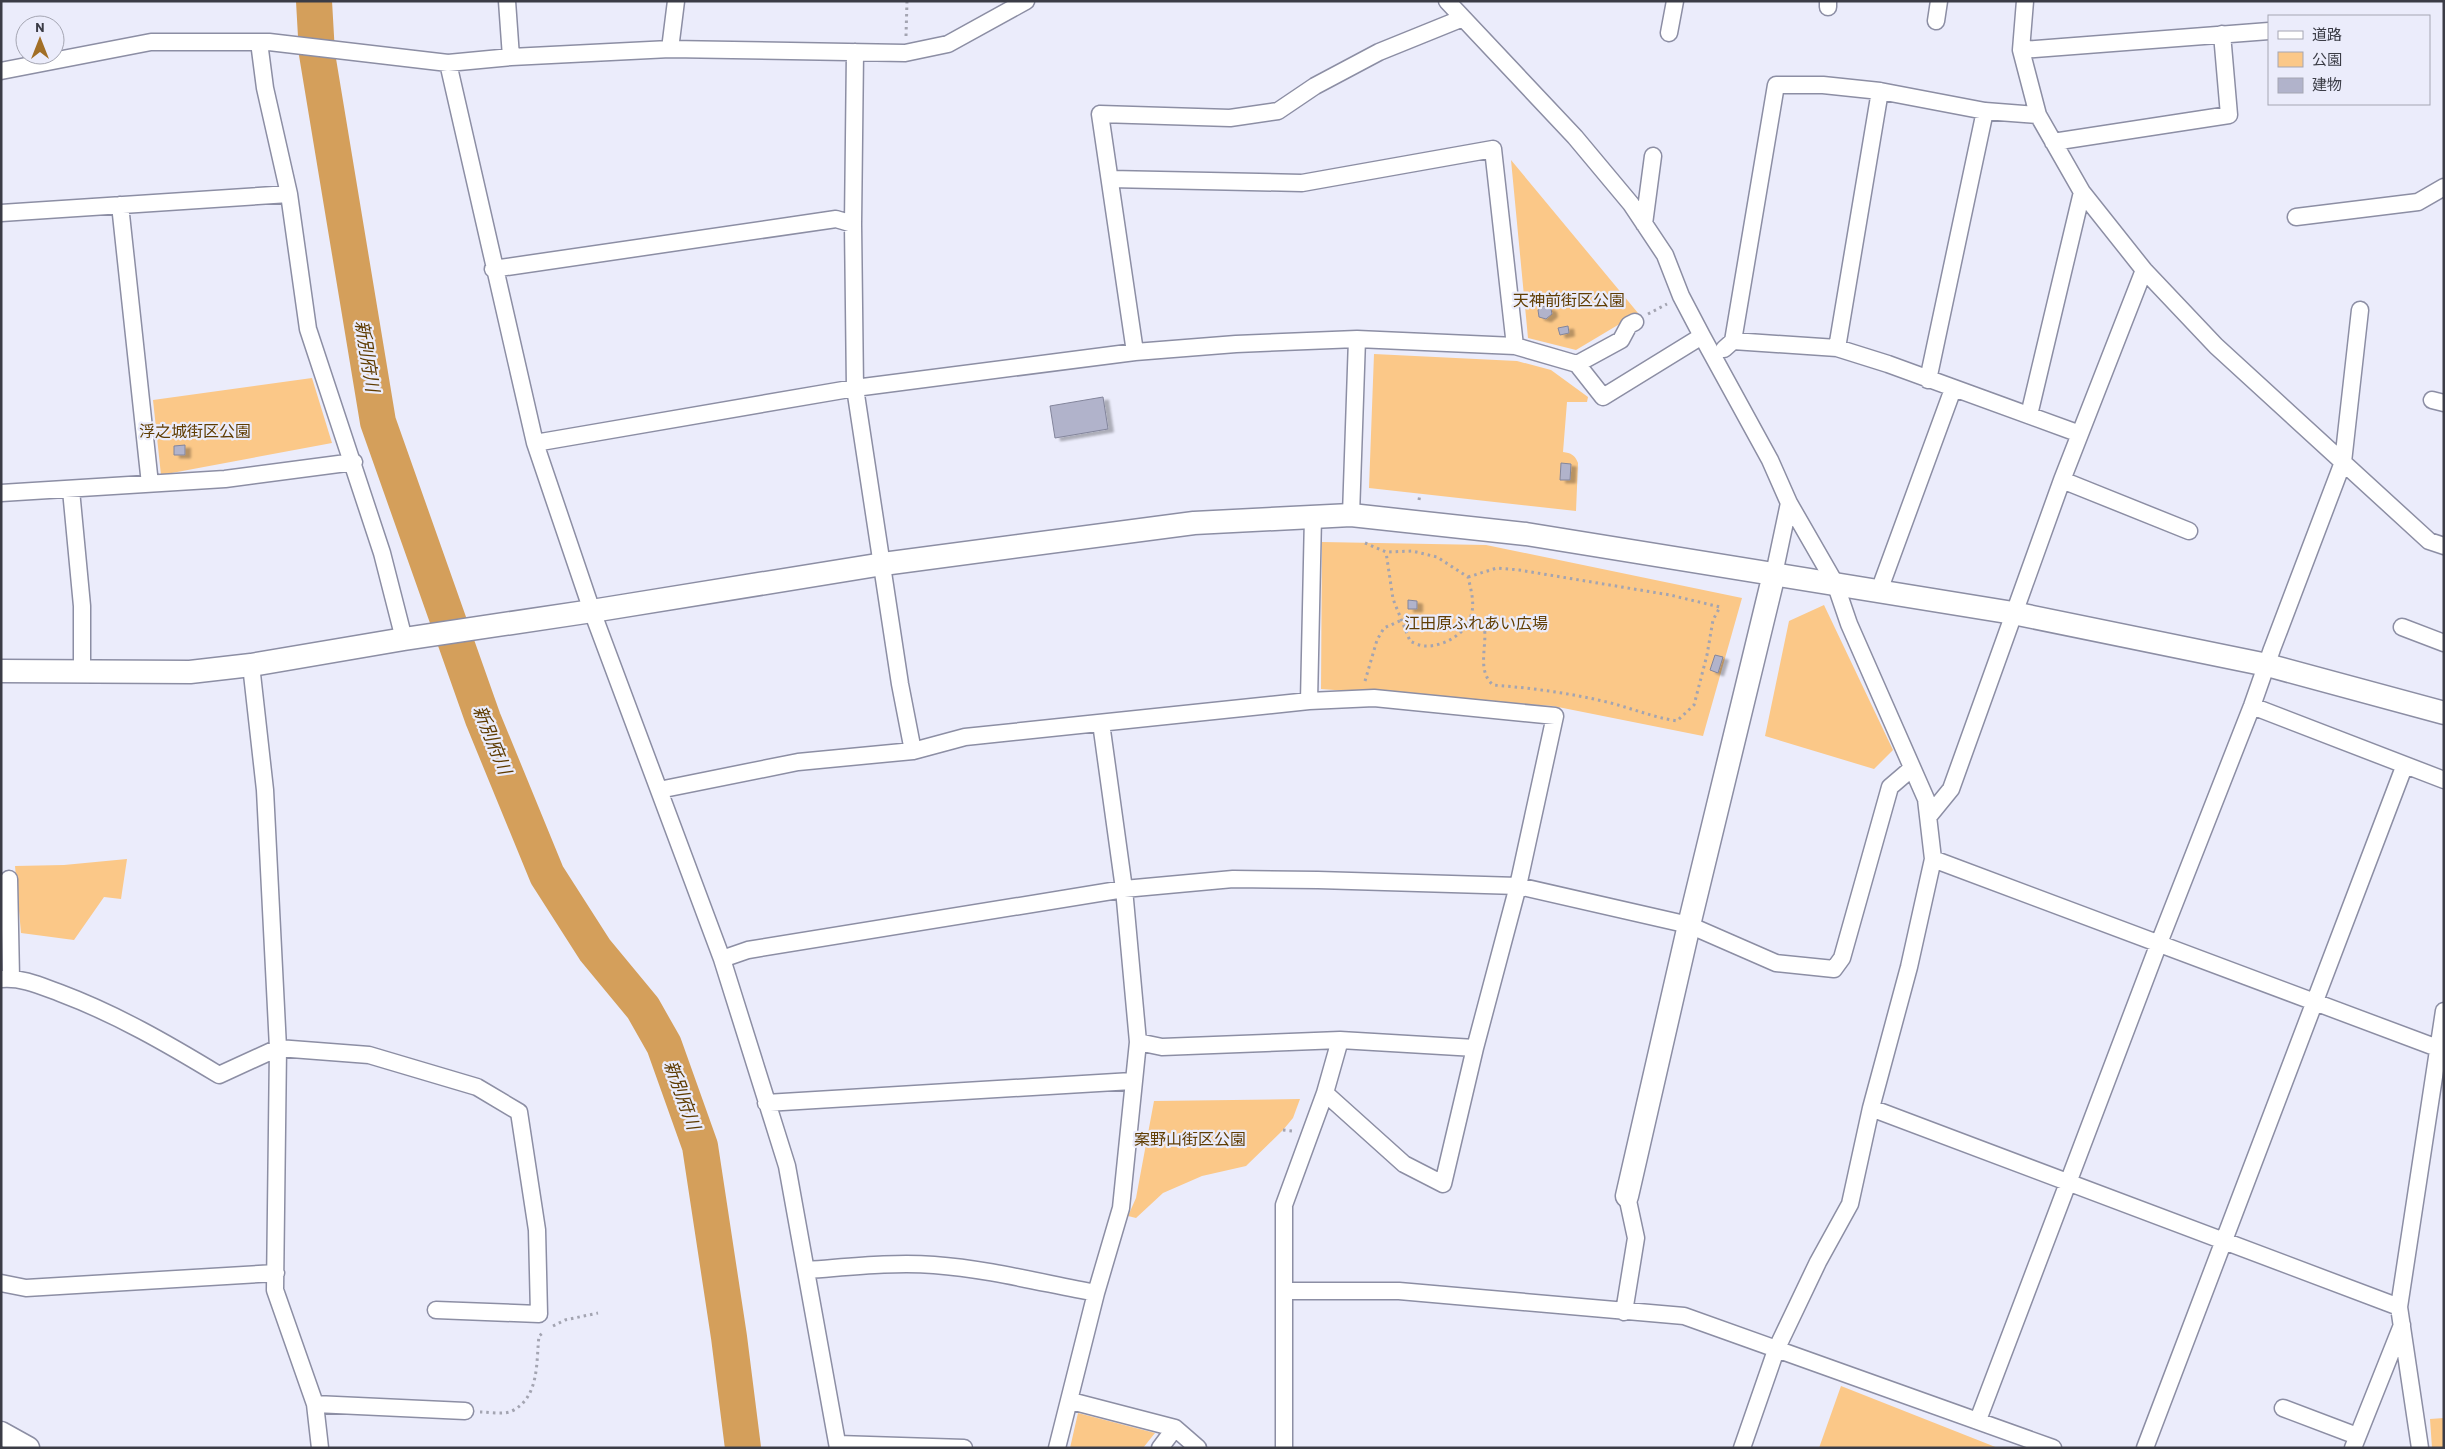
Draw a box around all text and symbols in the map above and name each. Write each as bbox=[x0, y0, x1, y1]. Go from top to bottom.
north arrow bbox=[15, 15, 65, 65]
legend bbox=[2268, 15, 2430, 105]
text: N bbox=[35, 18, 45, 35]
text: 道路 bbox=[2312, 25, 2342, 43]
text: 公園 bbox=[2312, 50, 2342, 68]
text: 建物 bbox=[2312, 75, 2342, 93]
park label: 天神前街区公園 bbox=[1513, 290, 1625, 309]
water label: 新別府川 bbox=[351, 319, 385, 395]
park label: 浮之城街区公園 bbox=[139, 421, 251, 440]
park label: 江田原ふれあい広場 bbox=[1404, 613, 1548, 632]
water label: 新別府川 bbox=[469, 702, 517, 779]
water label: 新別府川 bbox=[660, 1057, 706, 1134]
park label: 案野山街区公園 bbox=[1134, 1129, 1246, 1148]

